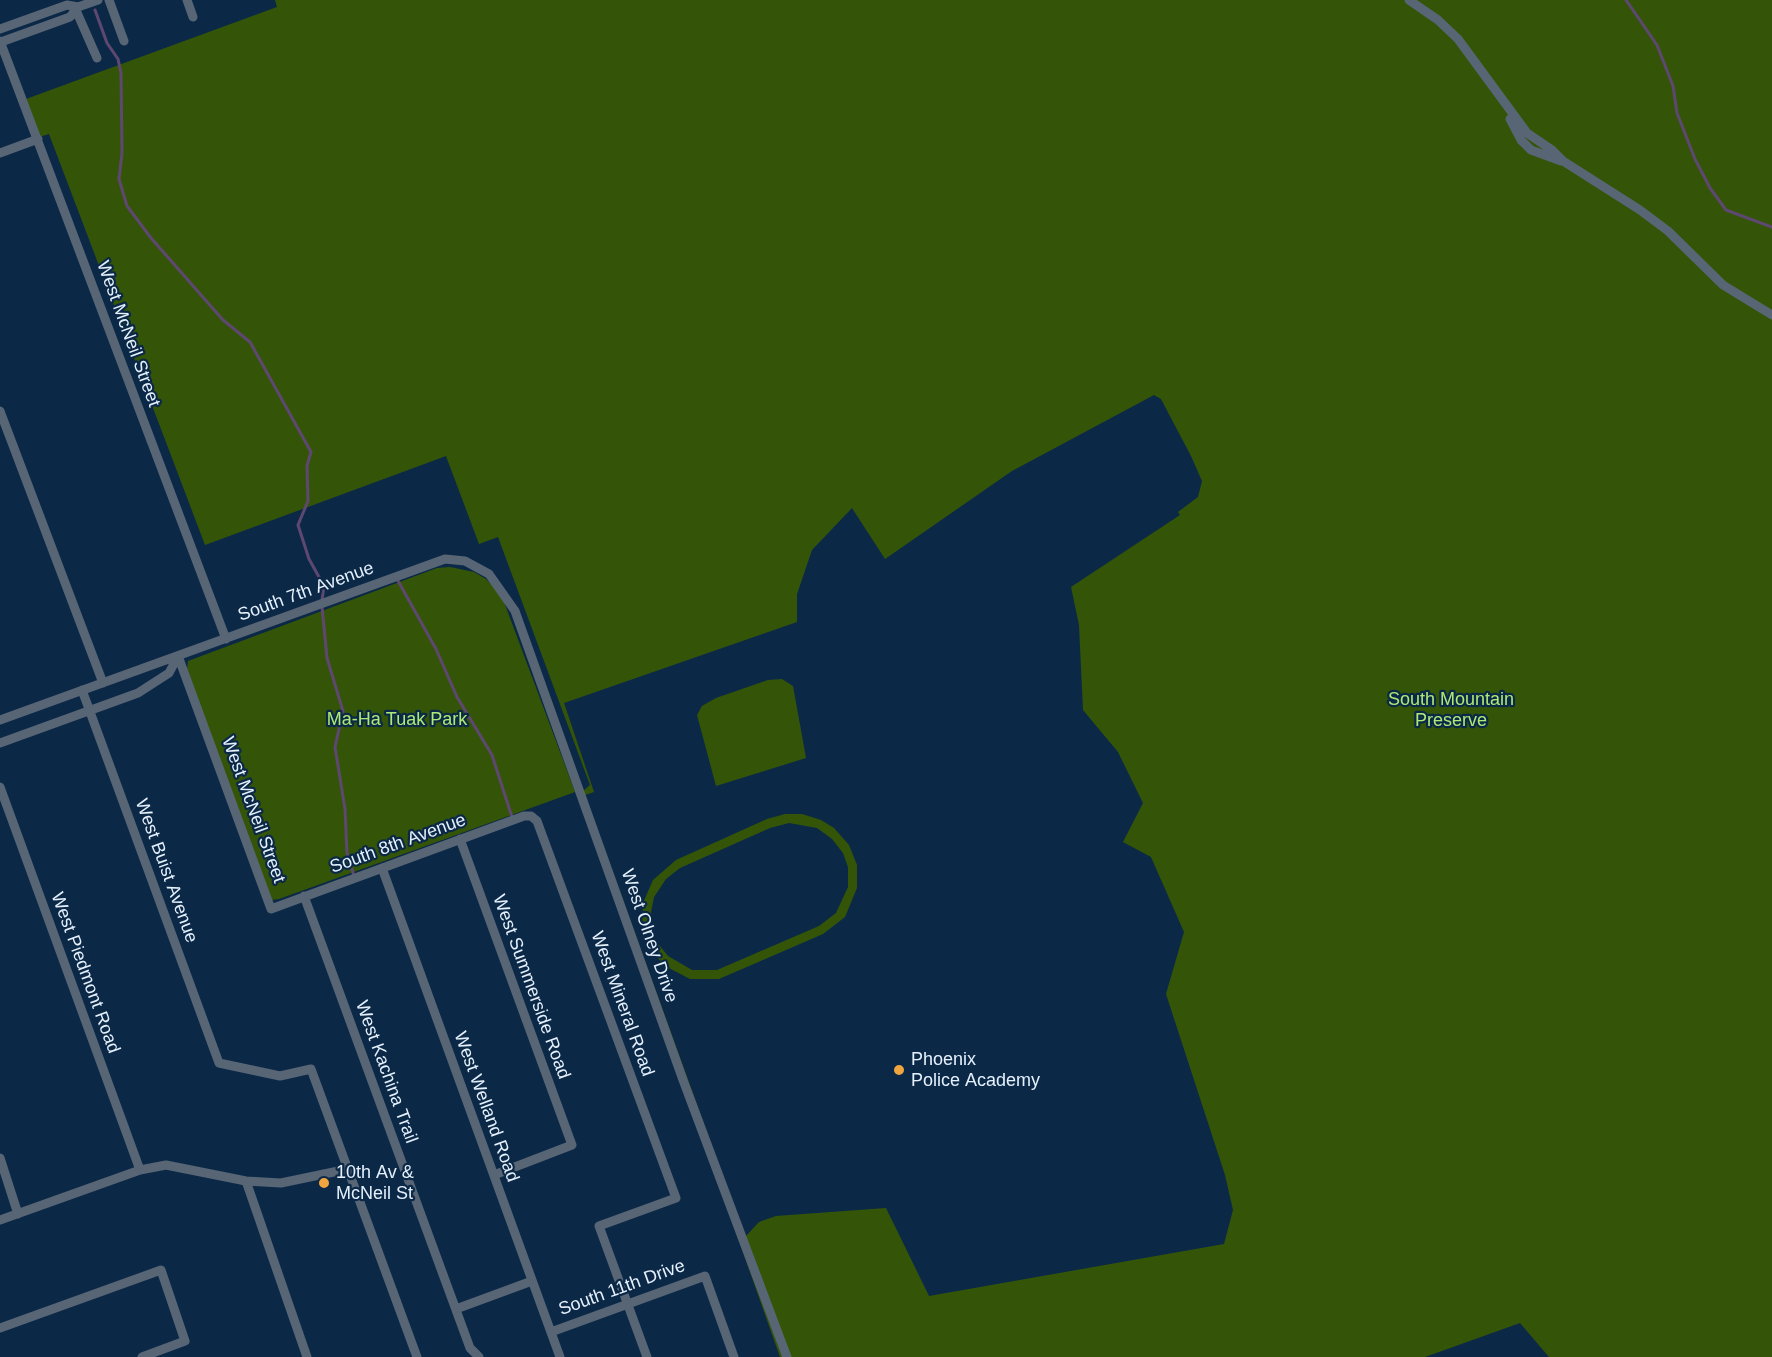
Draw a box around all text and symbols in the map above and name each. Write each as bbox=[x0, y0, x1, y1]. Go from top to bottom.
street label: West McNeil Street bbox=[92, 258, 164, 410]
street label: South 7th Avenue bbox=[235, 557, 377, 627]
park label: South Mountain Preserve bbox=[1388, 689, 1514, 732]
park label: Ma-Ha Tuak Park bbox=[327, 709, 467, 731]
street label: West McNeil Street bbox=[217, 734, 289, 886]
street label: West Buist Avenue bbox=[130, 796, 202, 946]
street label: South 8th Avenue bbox=[327, 809, 469, 879]
street label: West Olney Drive bbox=[616, 866, 682, 1006]
street label: West Piedmont Road bbox=[46, 890, 124, 1056]
street label: West Summerside Road bbox=[488, 892, 574, 1082]
street label: West Mineral Road bbox=[586, 929, 658, 1079]
street label: West Kachina Trail bbox=[350, 998, 422, 1146]
street label: West Welland Road bbox=[449, 1029, 523, 1185]
place label: Phoenix Police Academy bbox=[911, 1049, 1040, 1092]
marker: Phoenix Police Academy bbox=[892, 1063, 906, 1077]
place label: 10th Av & McNeil St bbox=[336, 1162, 414, 1204]
marker: 10th Av & McNeil St bbox=[317, 1176, 331, 1190]
street label: South 11th Drive bbox=[556, 1255, 688, 1321]

